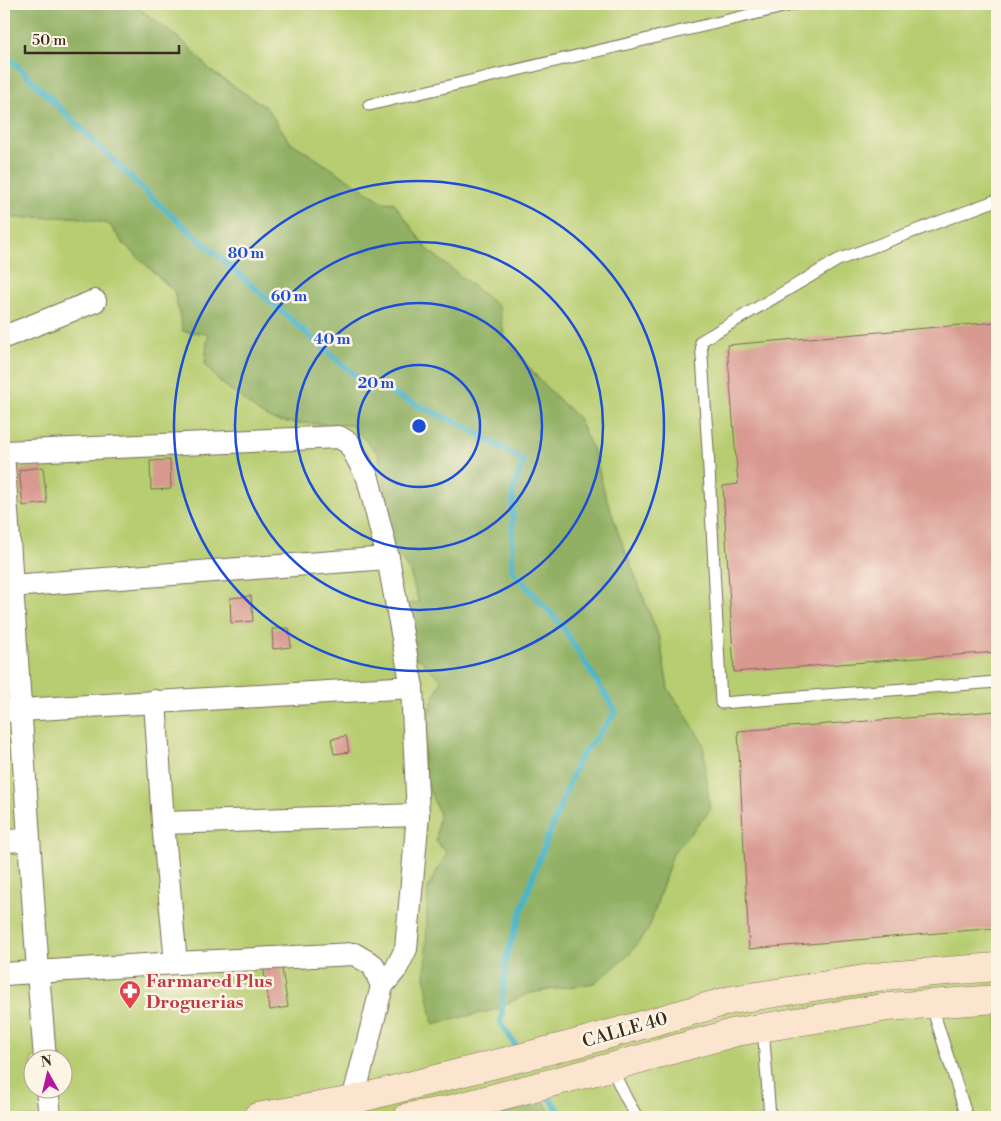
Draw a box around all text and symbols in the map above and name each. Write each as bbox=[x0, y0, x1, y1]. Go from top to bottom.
scale bar bbox=[25, 22, 179, 54]
text: 50 m bbox=[32, 31, 66, 50]
text: 80 m bbox=[228, 244, 265, 263]
text: 60 m bbox=[271, 287, 308, 306]
text: 40 m bbox=[313, 330, 351, 349]
text: 20 m bbox=[358, 374, 395, 393]
centre of rings bbox=[410, 417, 428, 435]
place label: Farmared Plus Droguerias bbox=[146, 970, 273, 1014]
pharmacy icon: Farmared Plus Droguerias bbox=[118, 979, 142, 1010]
street label: CALLE 40 bbox=[580, 1007, 670, 1053]
north arrow bbox=[22, 1048, 72, 1098]
text: N bbox=[40, 1052, 53, 1072]

